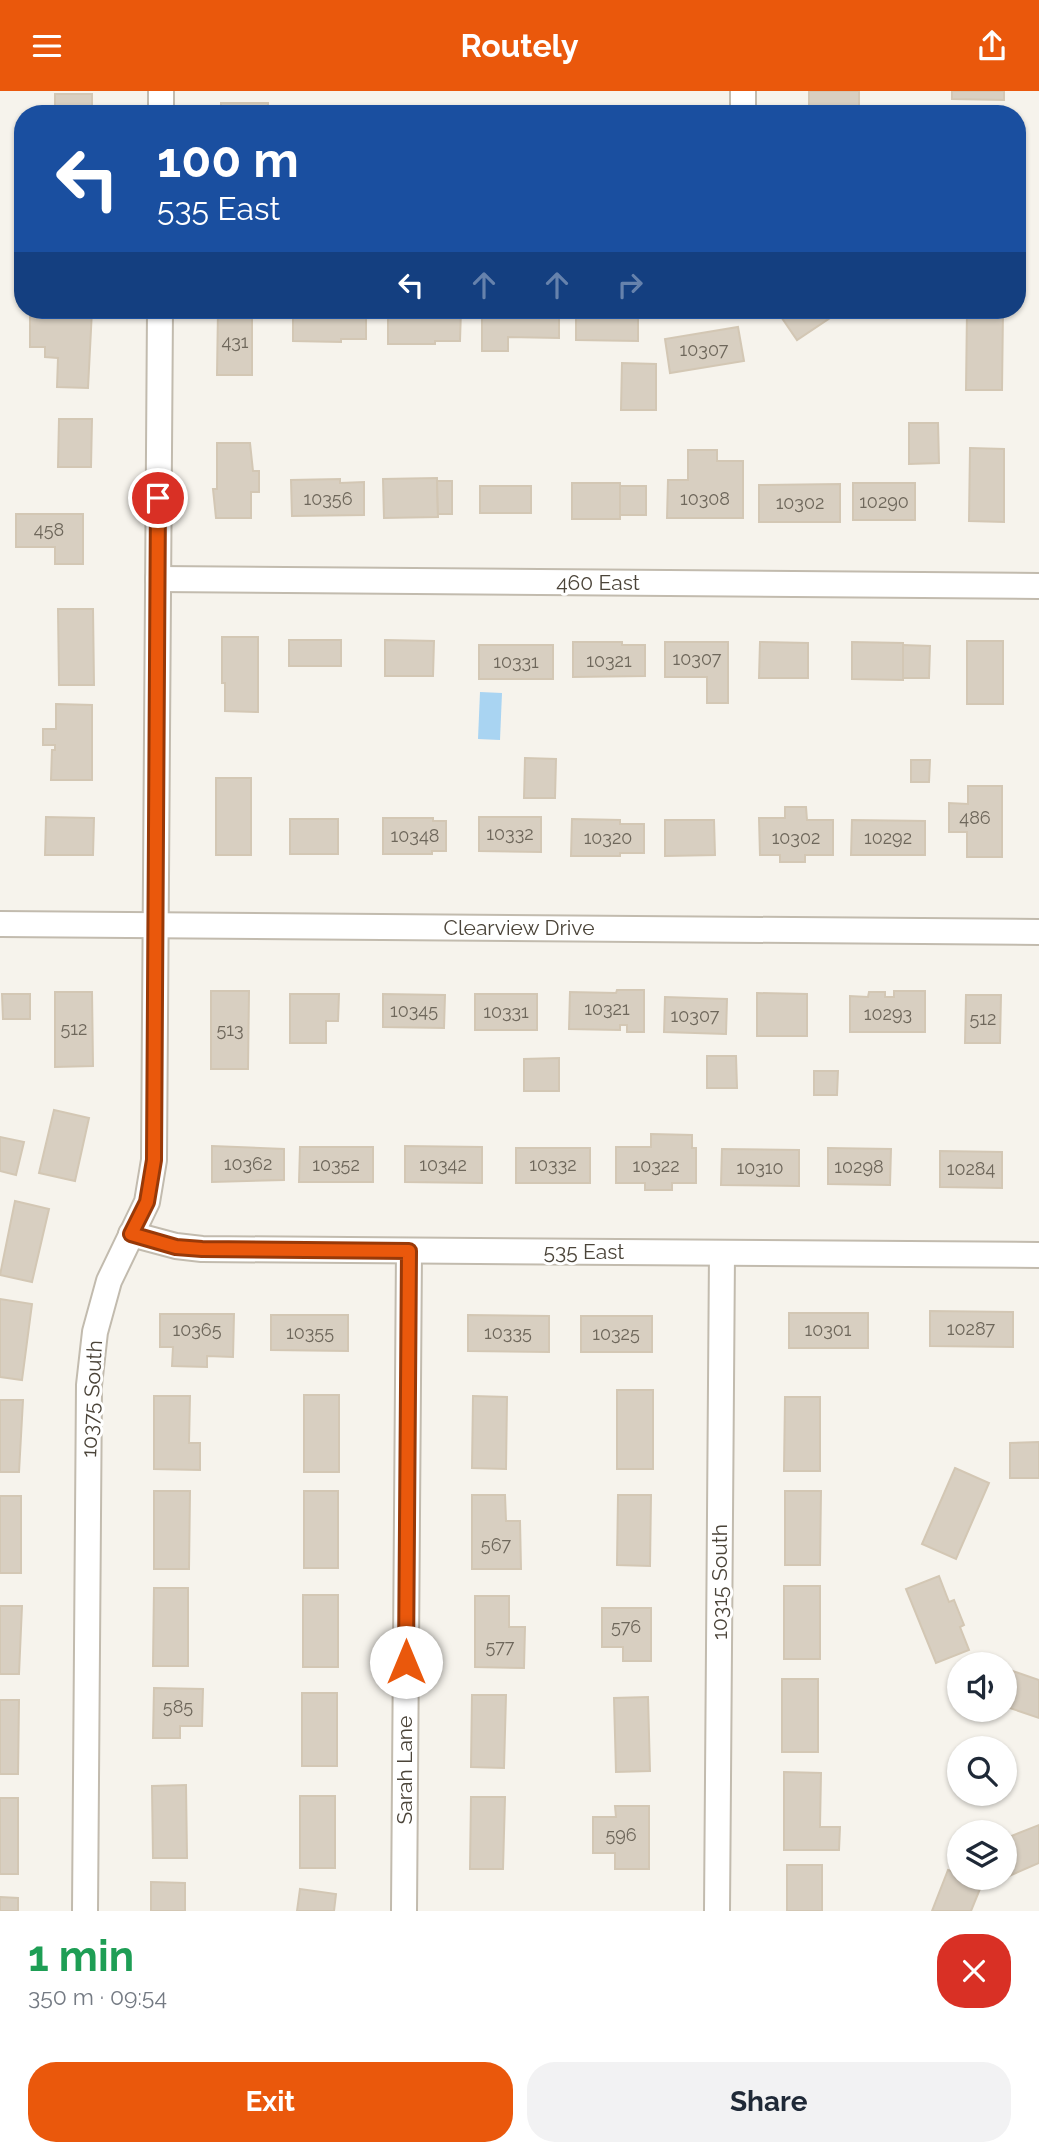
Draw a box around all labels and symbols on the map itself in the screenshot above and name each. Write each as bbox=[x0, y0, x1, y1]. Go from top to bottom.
house number: 431 bbox=[221, 331, 249, 352]
house number: 10307 bbox=[680, 339, 729, 360]
pin bbox=[128, 468, 188, 528]
house number: 10356 bbox=[304, 488, 353, 509]
house number: 10308 bbox=[680, 488, 730, 509]
house number: 10290 bbox=[859, 491, 909, 512]
house number: 10302 bbox=[776, 492, 824, 513]
house number: 458 bbox=[34, 519, 64, 540]
street label: 460 East bbox=[556, 570, 640, 595]
house number: 10307 bbox=[673, 648, 722, 669]
house number: 10321 bbox=[586, 650, 632, 671]
house number: 10331 bbox=[493, 651, 539, 672]
house number: 486 bbox=[959, 807, 991, 828]
house number: 10332 bbox=[486, 823, 534, 844]
house number: 10348 bbox=[391, 825, 439, 846]
house number: 10320 bbox=[584, 827, 632, 848]
house number: 10302 bbox=[772, 827, 820, 848]
house number: 10292 bbox=[864, 827, 912, 848]
street label: Clearview Drive bbox=[443, 915, 595, 940]
house number: 10321 bbox=[584, 998, 630, 1019]
house number: 10345 bbox=[390, 1000, 438, 1021]
house number: 10331 bbox=[483, 1001, 529, 1022]
house number: 10293 bbox=[864, 1003, 912, 1024]
house number: 10307 bbox=[671, 1005, 720, 1026]
house number: 512 bbox=[970, 1008, 996, 1029]
house number: 512 bbox=[61, 1018, 87, 1039]
house number: 513 bbox=[216, 1019, 244, 1040]
house number: 10362 bbox=[224, 1153, 272, 1174]
house number: 10352 bbox=[312, 1154, 360, 1175]
house number: 10342 bbox=[419, 1154, 467, 1175]
house number: 10332 bbox=[529, 1154, 577, 1175]
house number: 10322 bbox=[632, 1155, 680, 1176]
house number: 10298 bbox=[834, 1156, 884, 1177]
house number: 10310 bbox=[736, 1157, 784, 1178]
house number: 10284 bbox=[947, 1158, 995, 1179]
street label: 535 East bbox=[544, 1239, 624, 1264]
house number: 10287 bbox=[947, 1318, 996, 1339]
house number: 10365 bbox=[173, 1319, 222, 1340]
house number: 10301 bbox=[804, 1319, 852, 1340]
house number: 10355 bbox=[286, 1322, 334, 1343]
house number: 10335 bbox=[484, 1322, 532, 1343]
house number: 10325 bbox=[592, 1323, 640, 1344]
street label: 10375 South bbox=[76, 1340, 107, 1458]
street label: 10315 South bbox=[707, 1524, 732, 1640]
house number: 567 bbox=[481, 1534, 512, 1555]
house number: 576 bbox=[611, 1616, 641, 1637]
position arrow bbox=[369, 1625, 443, 1699]
house number: 577 bbox=[485, 1636, 515, 1657]
house number: 585 bbox=[163, 1696, 193, 1717]
street label: Sarah Lane bbox=[392, 1716, 417, 1824]
house number: 596 bbox=[605, 1824, 637, 1845]

